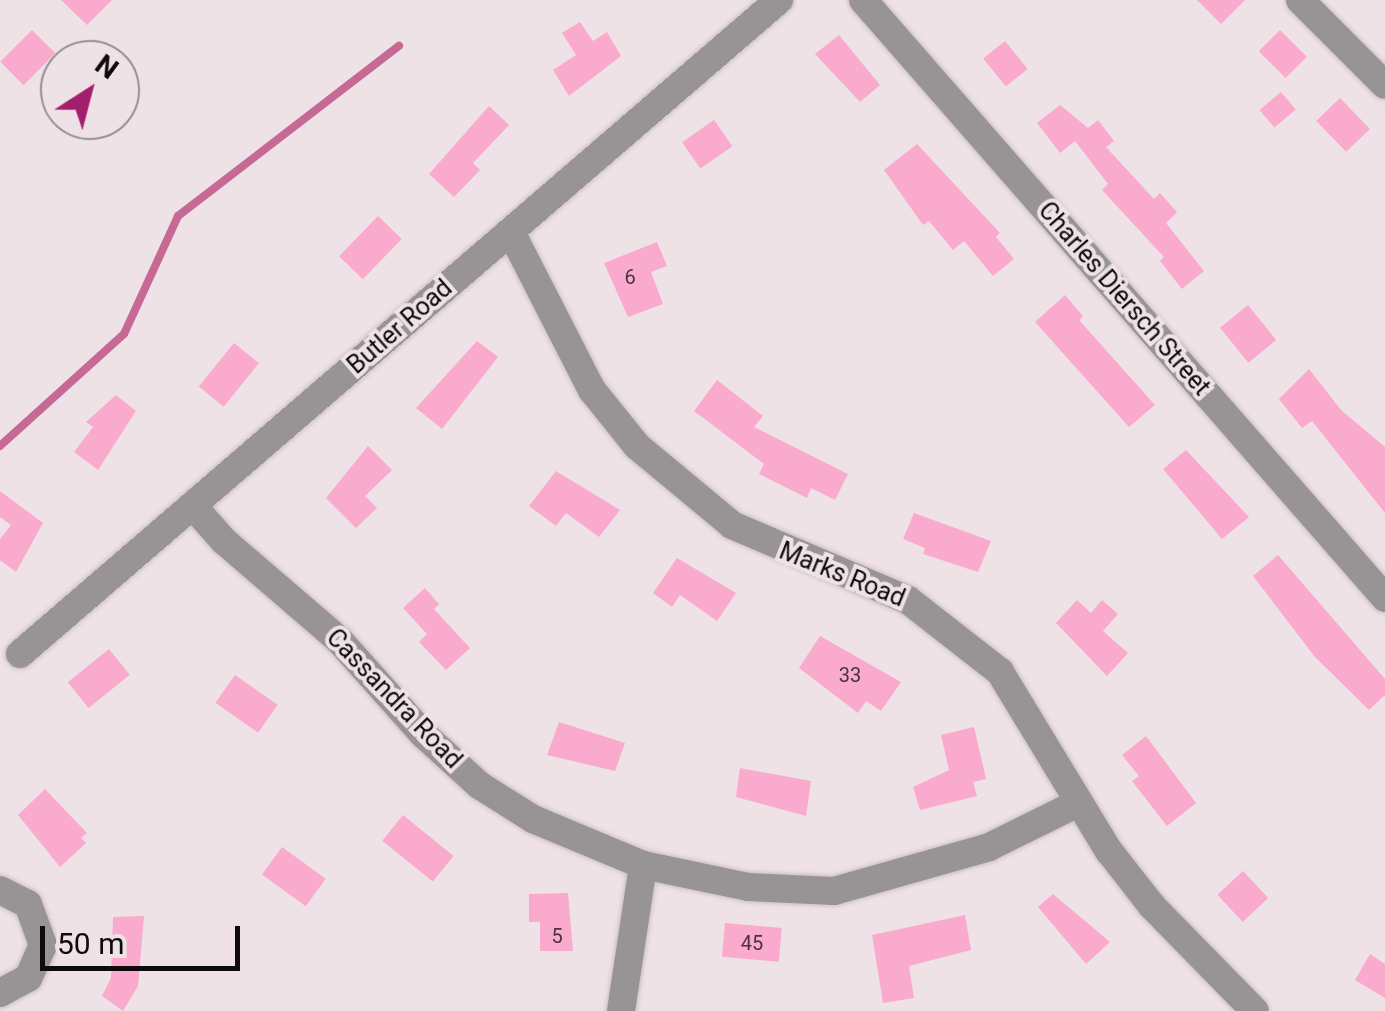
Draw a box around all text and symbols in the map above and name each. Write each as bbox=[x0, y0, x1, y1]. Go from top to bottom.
north arrow bbox=[40, 40, 140, 140]
text: N bbox=[89, 48, 124, 86]
street label: Charles Diersch Street bbox=[1032, 196, 1216, 402]
house number: 6 bbox=[624, 265, 636, 289]
street label: Butler Road bbox=[342, 273, 458, 381]
street label: Marks Road bbox=[775, 536, 909, 614]
street label: Cassandra Road bbox=[320, 623, 468, 775]
house number: 33 bbox=[839, 663, 861, 687]
scale bar bbox=[45, 906, 245, 968]
house number: 5 bbox=[551, 924, 563, 948]
text: 50 m bbox=[57, 926, 124, 961]
house number: 45 bbox=[741, 931, 763, 955]

